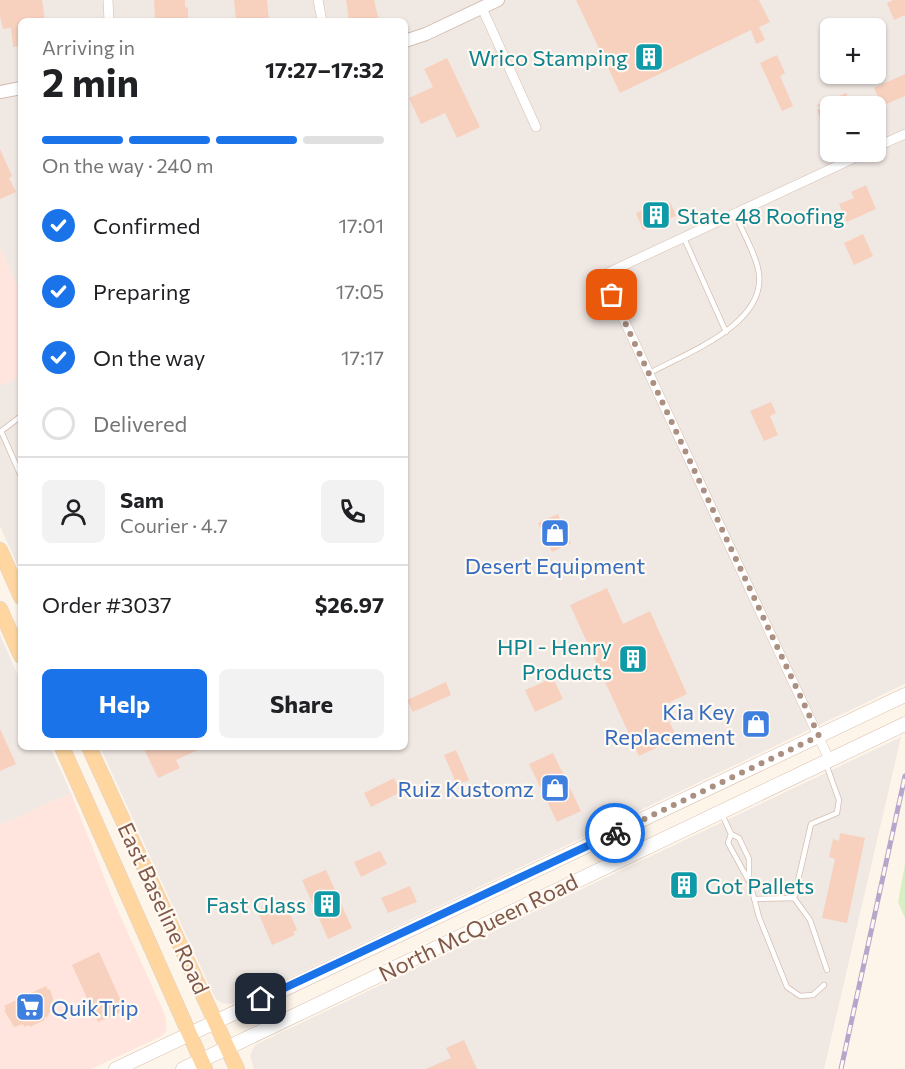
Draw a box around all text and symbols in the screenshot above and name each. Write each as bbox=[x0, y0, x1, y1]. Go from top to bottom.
map controls bbox=[820, 18, 886, 162]
button: + bbox=[820, 18, 886, 84]
text: Arriving in bbox=[42, 35, 135, 59]
building icon: Wrico Stamping bbox=[633, 41, 665, 73]
place label: Wrico Stamping bbox=[468, 44, 628, 71]
text: 17:27–17:32 bbox=[265, 56, 384, 83]
text: 2 min bbox=[42, 57, 139, 105]
button: − bbox=[820, 96, 886, 162]
text: On the way · 240 m bbox=[42, 153, 214, 177]
building icon: State 48 Roofing bbox=[640, 199, 672, 231]
place label: State 48 Roofing bbox=[677, 202, 845, 229]
icon: check bbox=[42, 209, 75, 242]
text: Confirmed bbox=[93, 212, 200, 239]
text: 17:01 bbox=[339, 213, 384, 237]
pin bbox=[586, 269, 637, 320]
icon: check bbox=[42, 275, 75, 308]
text: Preparing bbox=[93, 278, 190, 305]
icon: bag bbox=[595, 278, 628, 311]
text: 17:05 bbox=[336, 279, 384, 303]
icon: check bbox=[42, 341, 75, 374]
text: On the way bbox=[93, 344, 205, 371]
text: 17:17 bbox=[341, 345, 384, 369]
text: Delivered bbox=[93, 410, 187, 437]
button: person bbox=[42, 480, 105, 543]
button: phone bbox=[321, 480, 384, 543]
text: Sam bbox=[120, 486, 164, 513]
text: Courier · 4.7 bbox=[120, 513, 228, 537]
shop icon: Desert Equipment bbox=[539, 517, 571, 549]
place label: Desert Equipment bbox=[465, 552, 645, 579]
text: Order #3037 bbox=[42, 591, 172, 618]
text: $26.97 bbox=[315, 591, 384, 618]
place label: HPI - Henry Products bbox=[497, 633, 612, 685]
building icon: HPI - Henry Products bbox=[617, 643, 649, 675]
button: Help bbox=[42, 669, 207, 738]
button: Share bbox=[219, 669, 384, 738]
place label: Kia Key Replacement bbox=[604, 698, 735, 750]
shop icon: Kia Key Replacement bbox=[740, 708, 772, 740]
shop icon: Ruiz Kustomz bbox=[539, 772, 571, 804]
place label: Ruiz Kustomz bbox=[397, 775, 534, 802]
courier bbox=[585, 803, 645, 863]
icon: bike bbox=[599, 817, 632, 850]
street label: East Baseline Road bbox=[112, 818, 216, 998]
street label: North McQueen Road bbox=[374, 867, 582, 987]
building icon: Got Pallets bbox=[668, 869, 700, 901]
place label: Got Pallets bbox=[705, 872, 814, 899]
building icon: Fast Glass bbox=[311, 888, 343, 920]
place label: Fast Glass bbox=[206, 891, 306, 918]
pin bbox=[235, 973, 286, 1024]
icon: home bbox=[244, 982, 277, 1015]
supermarket icon: QuikTrip bbox=[14, 991, 46, 1023]
place label: QuikTrip bbox=[51, 994, 139, 1021]

